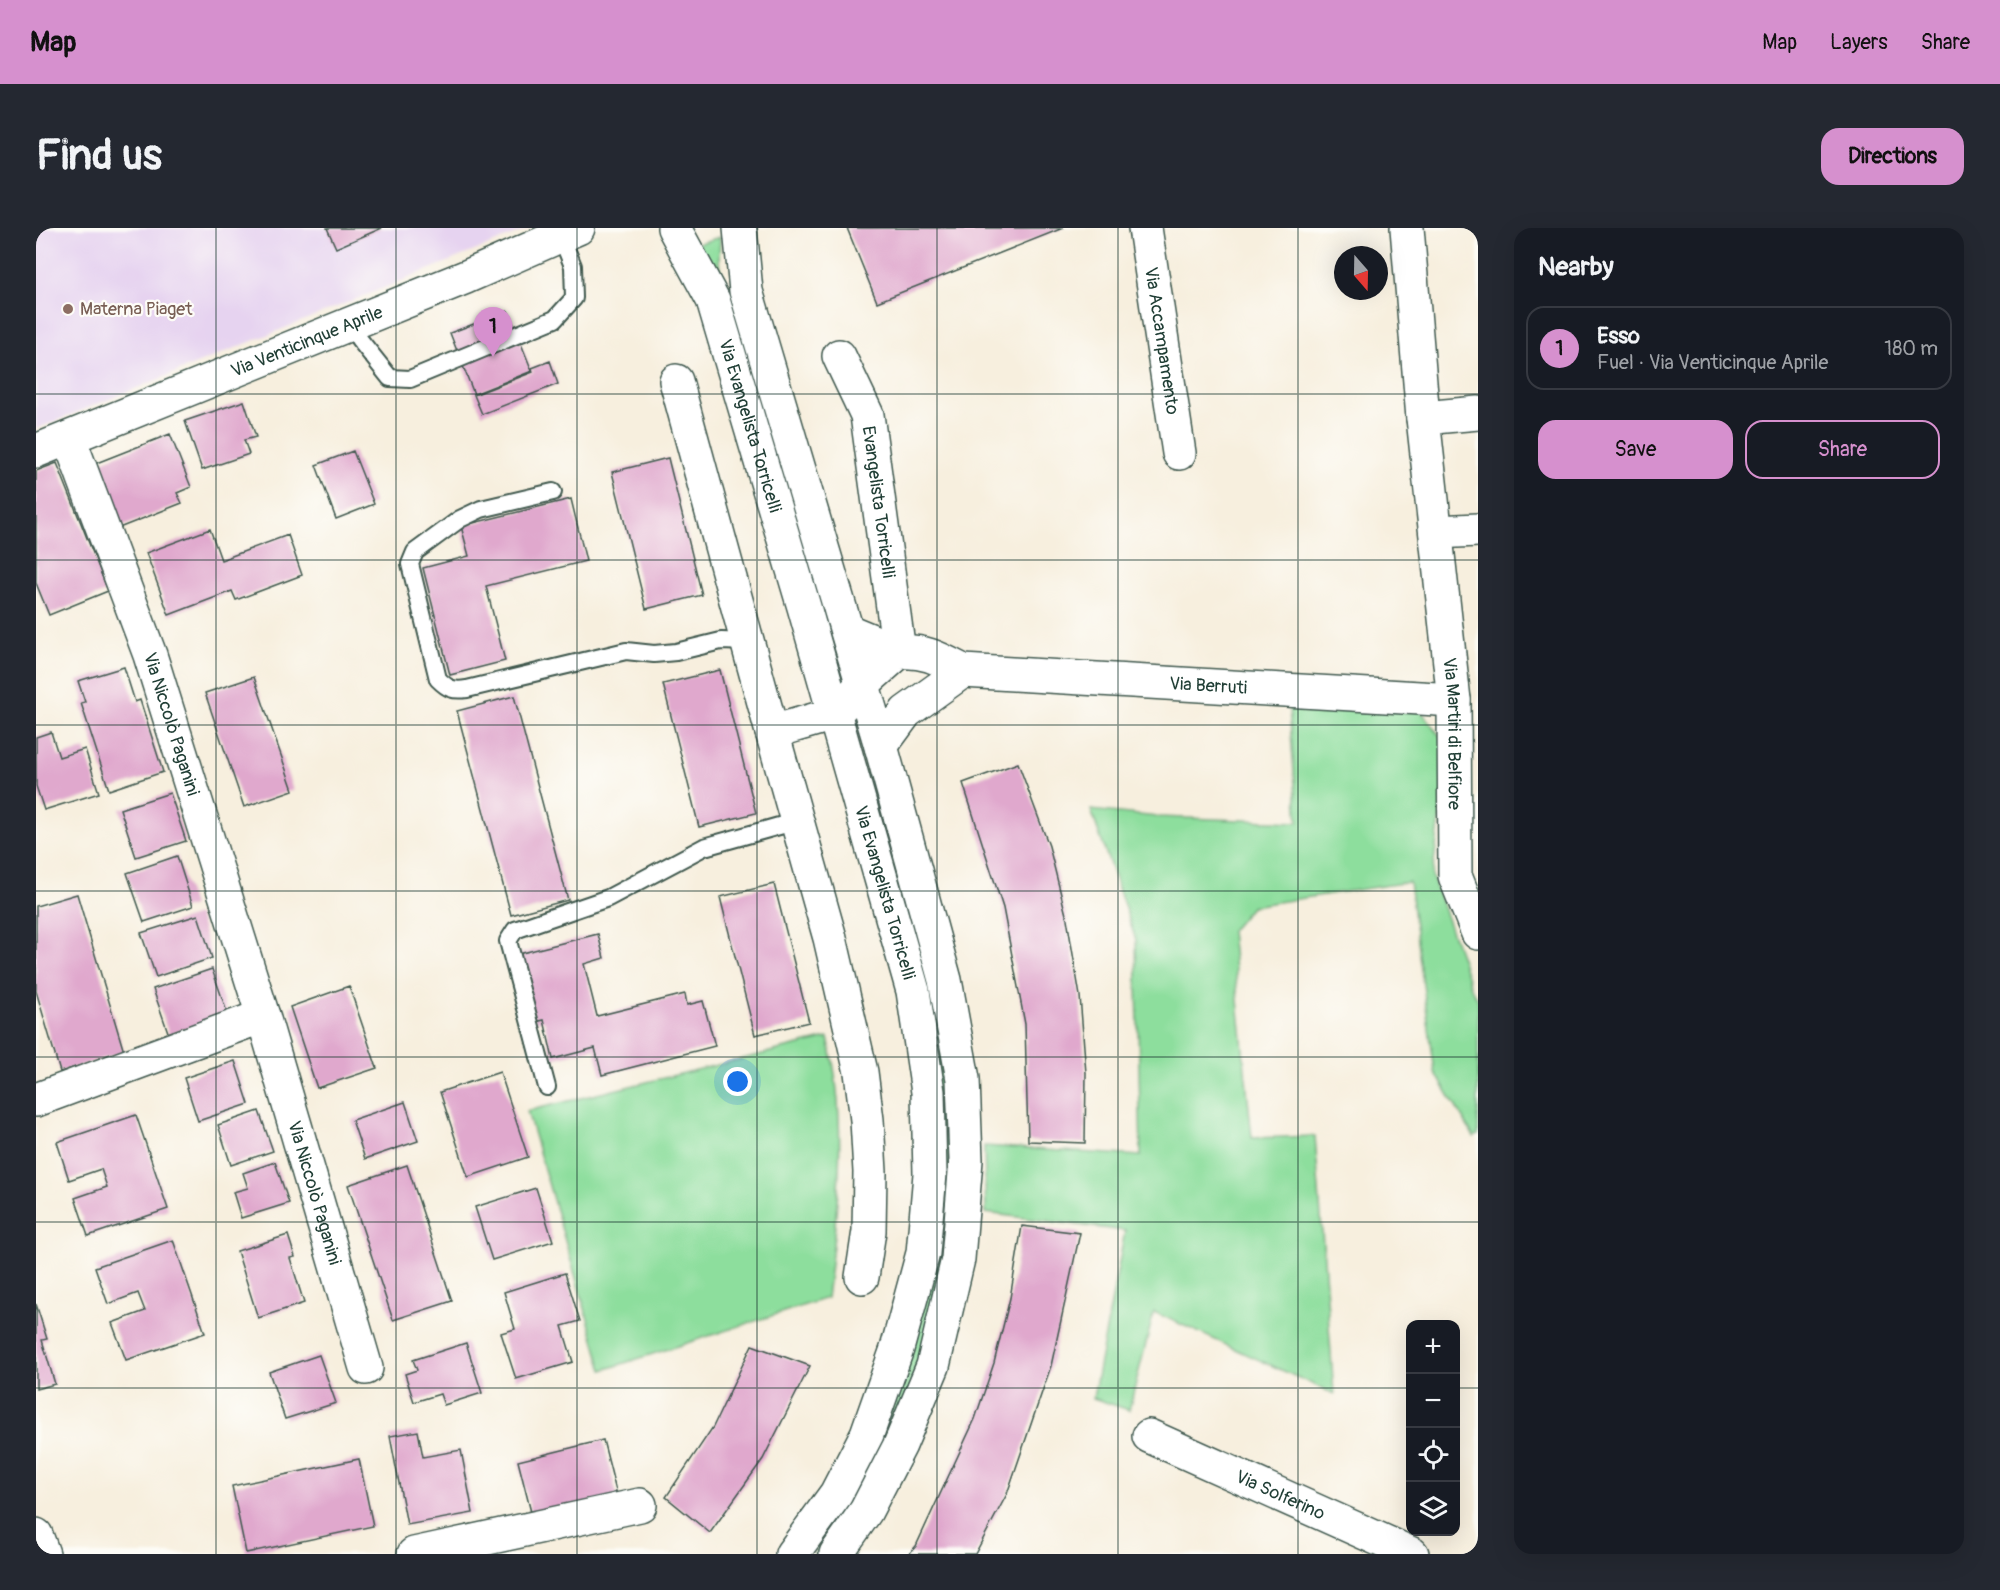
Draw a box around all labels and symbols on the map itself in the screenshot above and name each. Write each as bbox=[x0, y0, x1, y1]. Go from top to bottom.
north arrow bbox=[1334, 246, 1388, 300]
street label: Via Accampamento bbox=[1140, 265, 1185, 416]
place label: Materna Piaget bbox=[80, 298, 193, 321]
street label: Via Venticinque Aprile bbox=[227, 300, 386, 382]
marker: Materna Piaget bbox=[61, 302, 75, 316]
pin: 1 bbox=[474, 308, 512, 357]
street label: Via Evangelista Torricelli bbox=[714, 336, 787, 515]
street label: Evangelista Torricelli bbox=[857, 424, 900, 579]
street label: Via Niccolò Paganini bbox=[138, 650, 205, 799]
street label: Via Martiri di Belfiore bbox=[1438, 656, 1466, 810]
street label: Via Berruti bbox=[1169, 672, 1248, 699]
street label: Via Evangelista Torricelli bbox=[849, 803, 921, 982]
your location bbox=[723, 1067, 752, 1096]
street label: Via Niccolò Paganini bbox=[283, 1118, 347, 1267]
street label: Via Solferino bbox=[1232, 1465, 1329, 1525]

